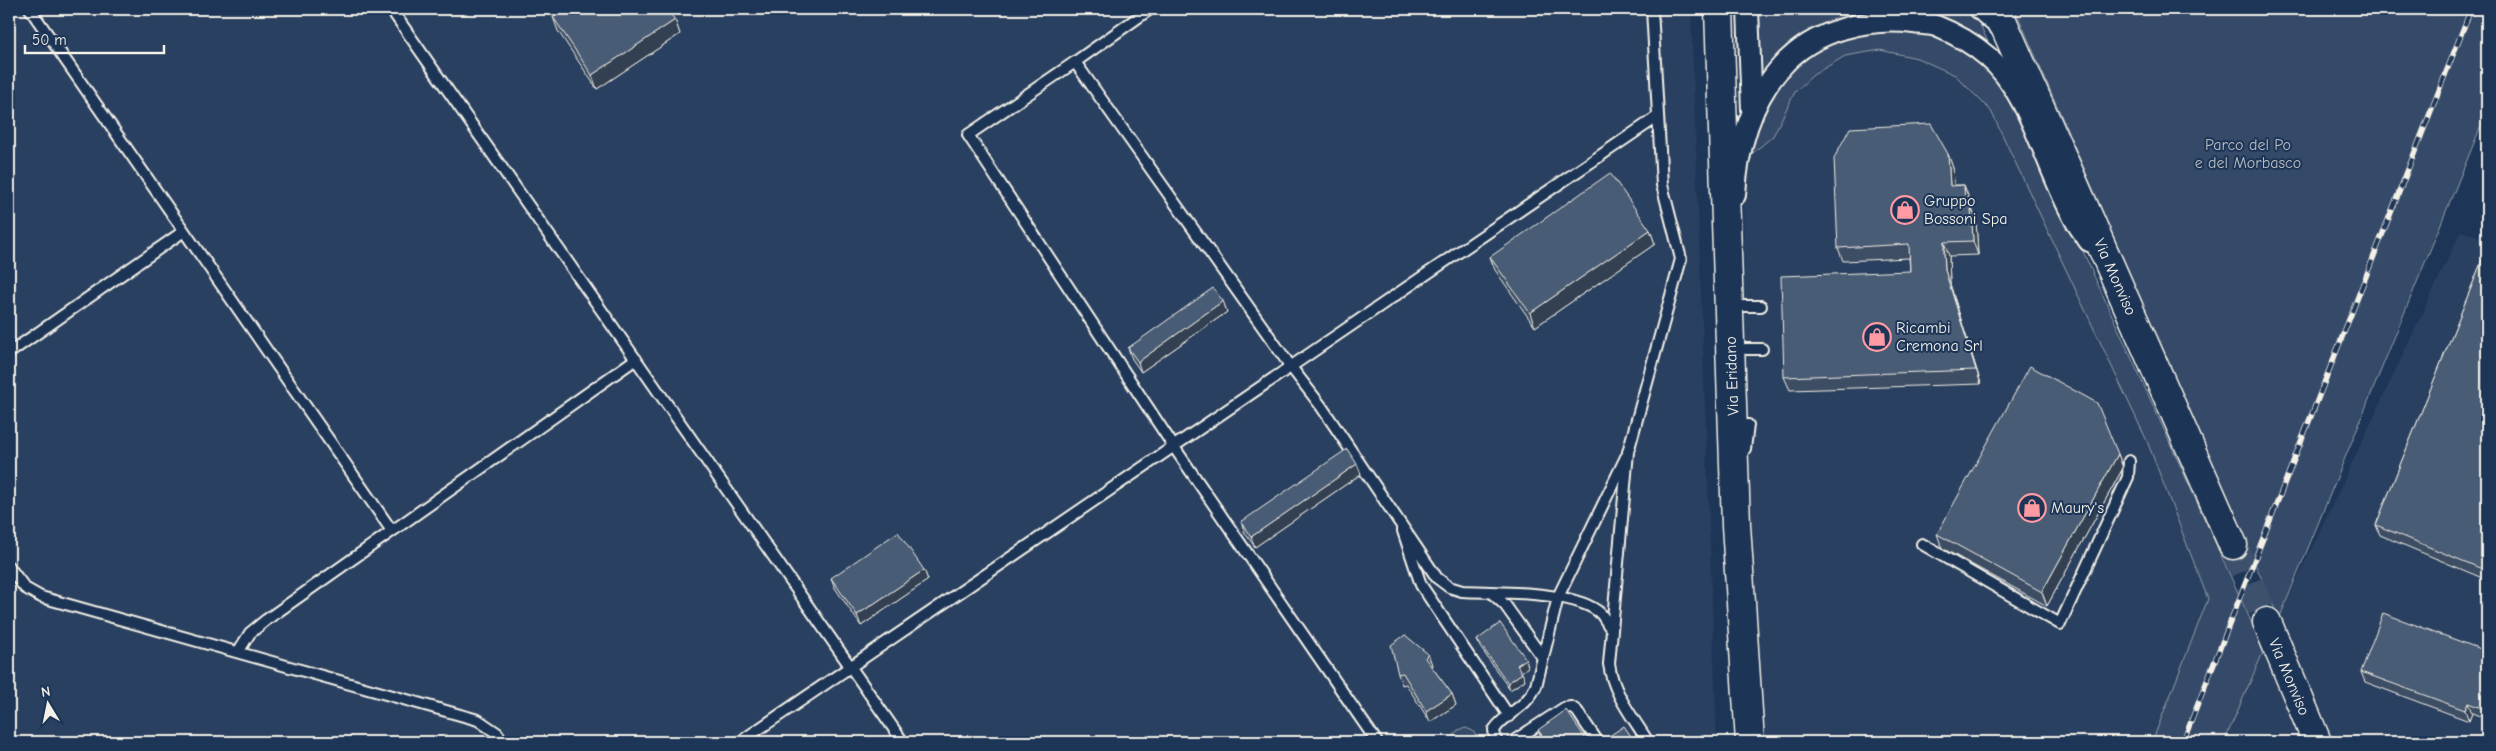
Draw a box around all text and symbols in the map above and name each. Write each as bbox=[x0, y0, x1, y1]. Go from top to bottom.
scale bar bbox=[25, 22, 164, 54]
text: 50 m bbox=[32, 31, 67, 49]
park label: Parco del Po e del Morbasco bbox=[2195, 136, 2301, 172]
place label: Gruppo Bossoni Spa bbox=[1924, 192, 2007, 228]
shop icon: Gruppo Bossoni Spa bbox=[1890, 195, 1920, 225]
street label: Via Monviso bbox=[2090, 236, 2140, 318]
place label: Ricambi Cremona Srl bbox=[1896, 319, 1983, 355]
shop icon: Ricambi Cremona Srl bbox=[1862, 322, 1892, 352]
street label: Via Eridano bbox=[1722, 336, 1742, 416]
shop icon: Maury's bbox=[2017, 493, 2047, 523]
place label: Maury's bbox=[2051, 499, 2104, 517]
street label: Via Monviso bbox=[2265, 636, 2313, 718]
north arrow bbox=[22, 678, 72, 728]
text: N bbox=[40, 683, 52, 701]

